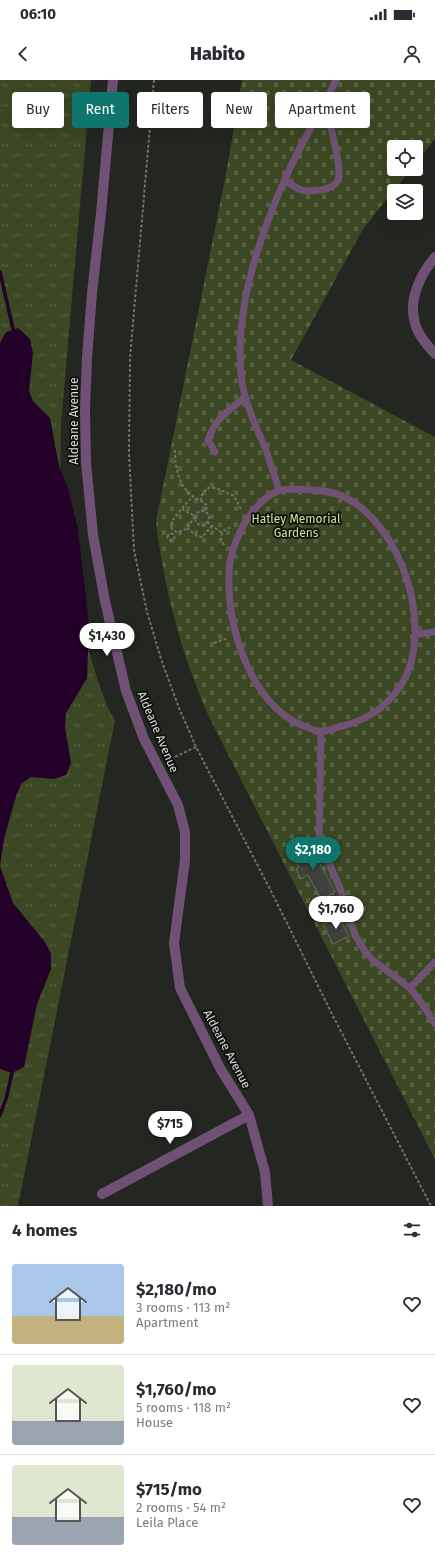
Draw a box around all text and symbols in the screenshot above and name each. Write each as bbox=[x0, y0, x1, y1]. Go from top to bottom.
text: 06:10 bbox=[20, 5, 56, 23]
icon: back bbox=[12, 43, 34, 65]
text: Habito bbox=[190, 43, 245, 65]
icon: person bbox=[401, 43, 423, 65]
chip: Buy bbox=[12, 92, 64, 128]
chip: Rent bbox=[72, 92, 129, 128]
chip: Filters bbox=[137, 92, 203, 128]
chip: New bbox=[211, 92, 267, 128]
chip: Apartment bbox=[275, 92, 370, 128]
map controls bbox=[387, 140, 423, 220]
button: locate bbox=[387, 140, 423, 176]
button: layers bbox=[387, 184, 423, 220]
street label: Aldeane Avenue bbox=[67, 377, 81, 465]
park label: Hatley Memorial Gardens bbox=[251, 512, 341, 540]
pin: $1,430 bbox=[74, 623, 140, 657]
text: $1,430 bbox=[88, 628, 126, 643]
street label: Aldeane Avenue bbox=[135, 689, 181, 775]
pin: $2,180 bbox=[280, 837, 346, 871]
text: $2,180 bbox=[295, 842, 331, 857]
pin: $1,760 bbox=[303, 896, 369, 930]
text: $1,760 bbox=[318, 901, 354, 916]
street label: Aldeane Avenue bbox=[200, 1007, 254, 1091]
pin: $715 bbox=[146, 1111, 194, 1145]
text: $715 bbox=[157, 1116, 183, 1131]
icon: filters bbox=[401, 1219, 423, 1241]
text: 4 homes bbox=[12, 1220, 77, 1241]
text: $2,180/mo bbox=[136, 1279, 217, 1300]
icon: home bbox=[44, 1280, 92, 1328]
icon: heart bbox=[401, 1293, 423, 1315]
text: 3 rooms · 113 m² bbox=[136, 1300, 230, 1315]
text: Apartment bbox=[136, 1315, 198, 1330]
text: $1,760/mo bbox=[136, 1379, 217, 1400]
icon: home bbox=[44, 1381, 92, 1429]
icon: heart bbox=[401, 1394, 423, 1416]
text: 5 rooms · 118 m² bbox=[136, 1400, 231, 1415]
text: House bbox=[136, 1415, 173, 1430]
text: $715/mo bbox=[136, 1479, 202, 1500]
icon: home bbox=[44, 1481, 92, 1529]
icon: heart bbox=[401, 1494, 423, 1516]
text: 2 rooms · 54 m² bbox=[136, 1500, 226, 1515]
text: Leila Place bbox=[136, 1515, 198, 1530]

